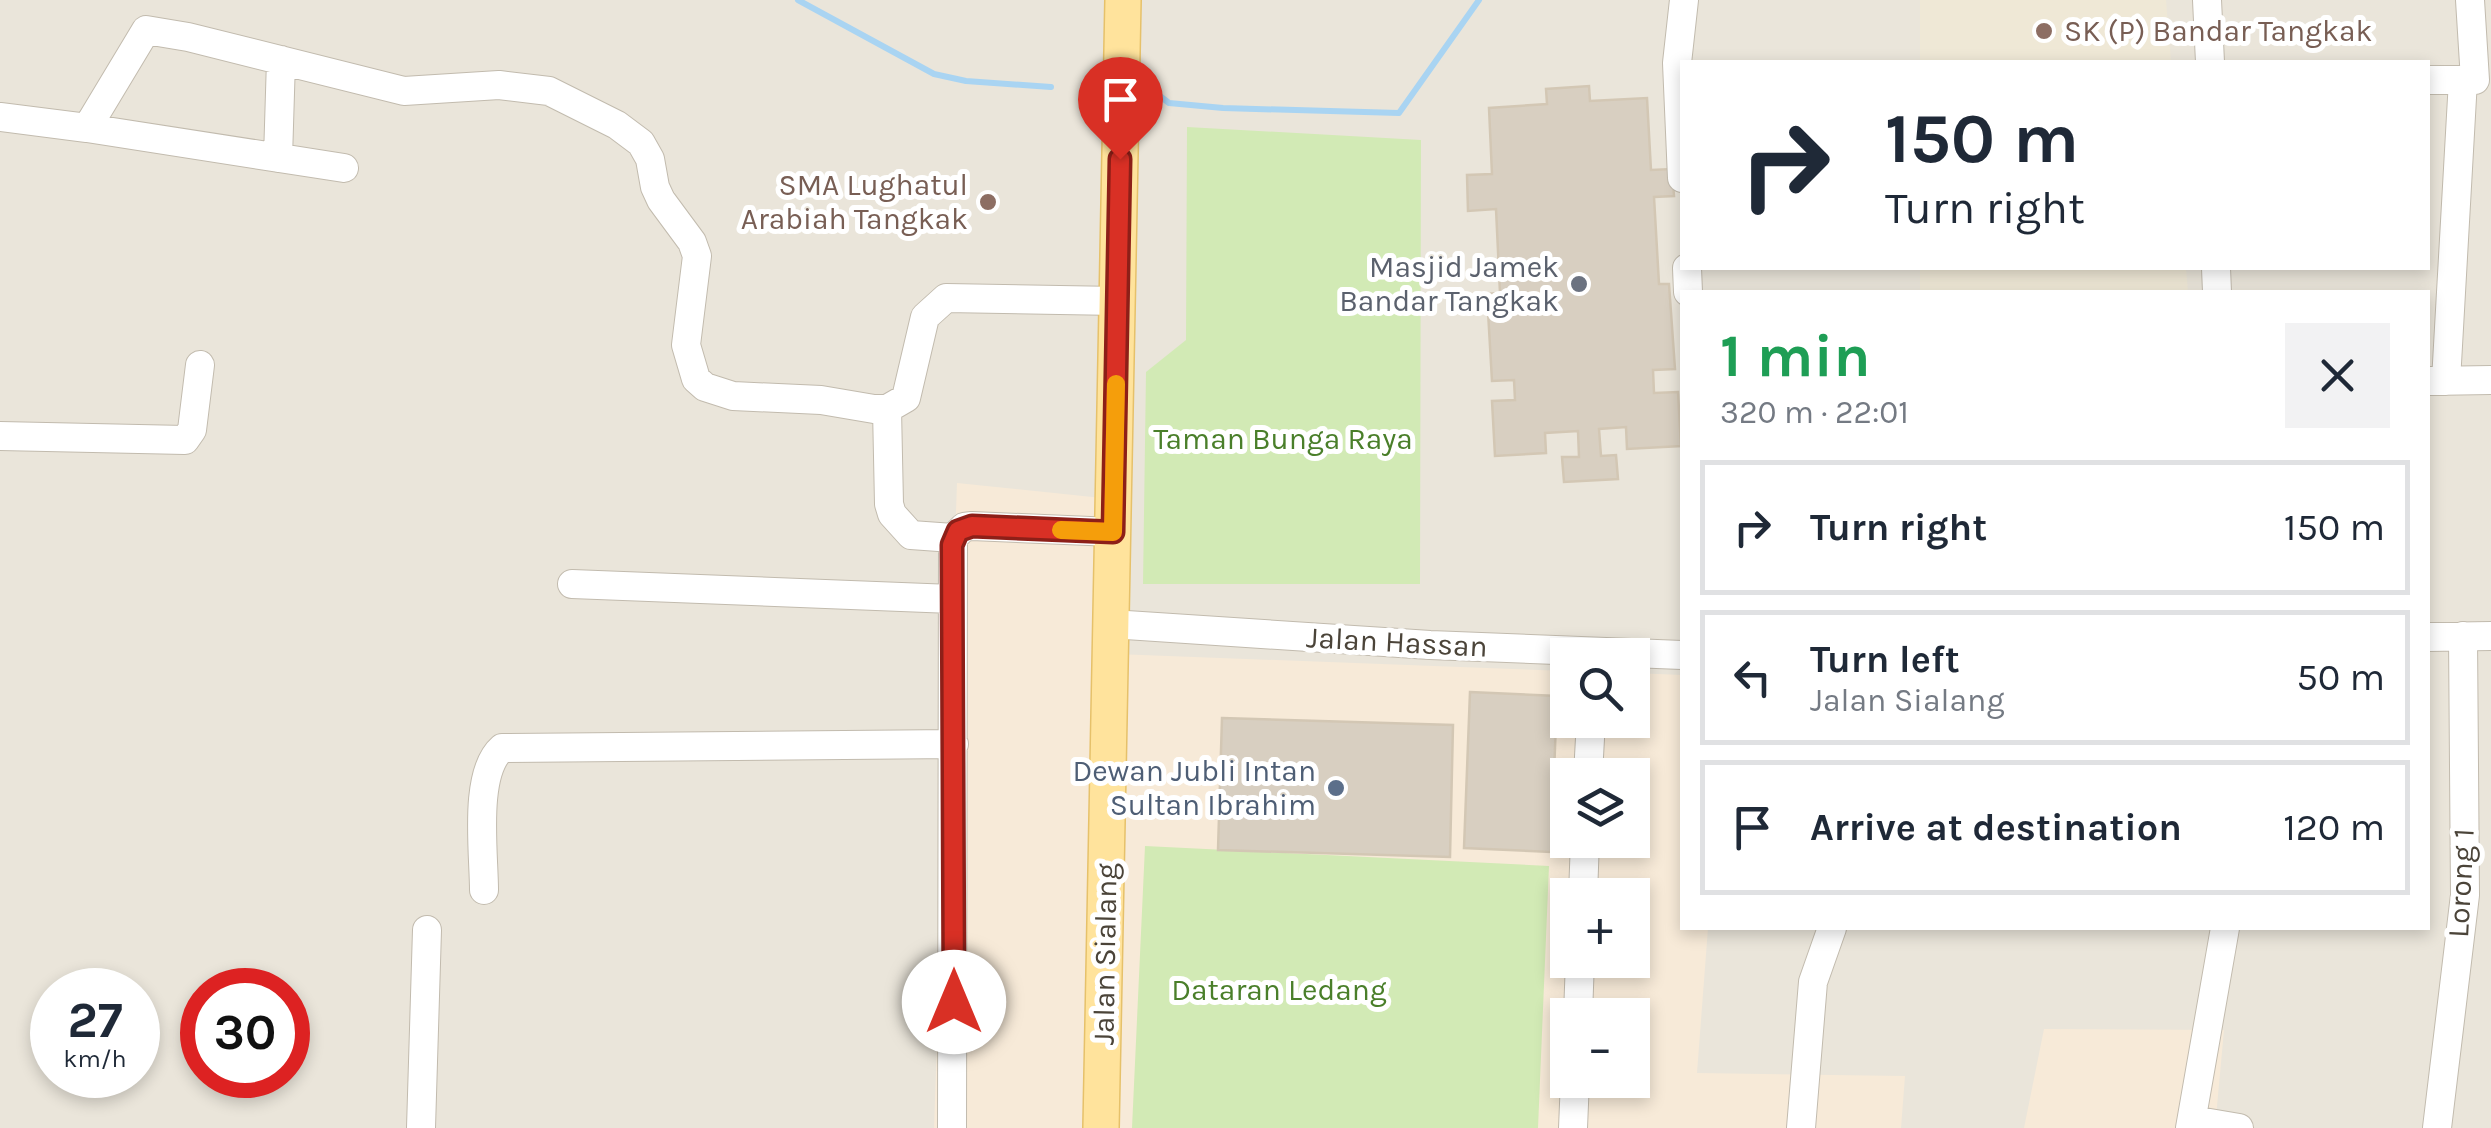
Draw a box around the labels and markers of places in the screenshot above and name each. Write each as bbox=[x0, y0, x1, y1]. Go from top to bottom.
place label: SK (P) Bandar Tangkak bbox=[2064, 13, 2372, 49]
marker: SK (P) Bandar Tangkak bbox=[2033, 20, 2055, 42]
pin bbox=[1078, 57, 1163, 160]
place label: SMA Lughatul Arabiah Tangkak bbox=[741, 167, 968, 237]
marker: SMA Lughatul Arabiah Tangkak bbox=[977, 191, 999, 213]
place label: Masjid Jamek Bandar Tangkak bbox=[1339, 249, 1559, 319]
marker: Masjid Jamek Bandar Tangkak bbox=[1568, 273, 1590, 295]
place label: Dewan Jubli Intan Sultan Ibrahim bbox=[1072, 753, 1316, 823]
marker: Dewan Jubli Intan Sultan Ibrahim bbox=[1325, 777, 1347, 799]

